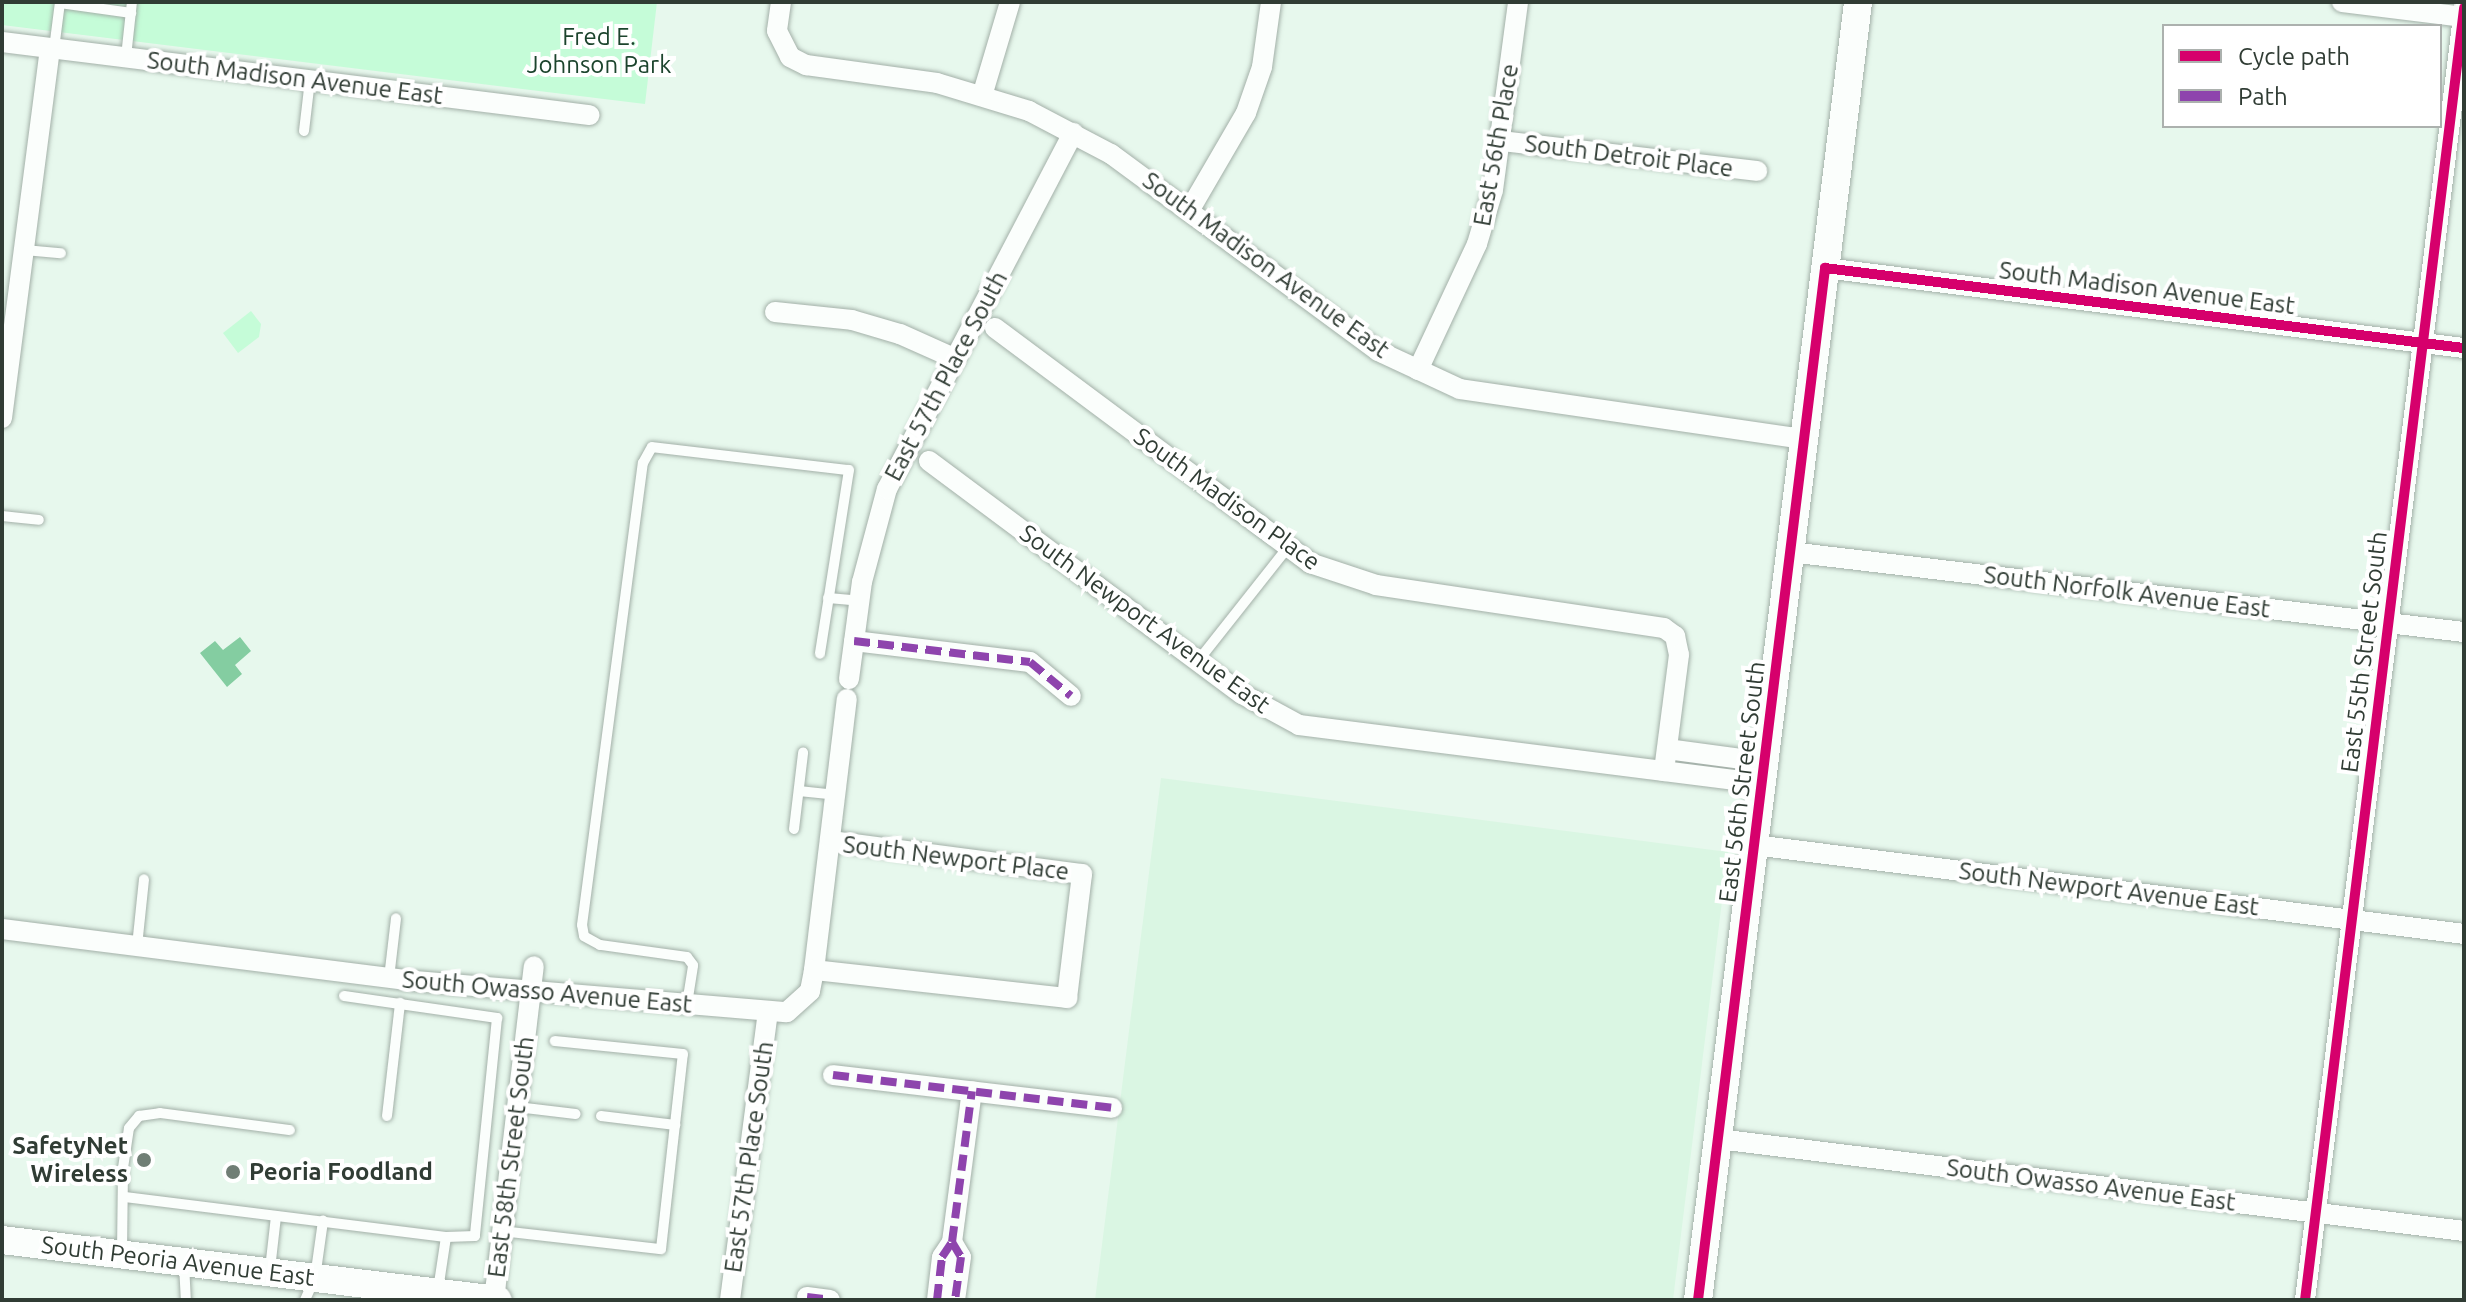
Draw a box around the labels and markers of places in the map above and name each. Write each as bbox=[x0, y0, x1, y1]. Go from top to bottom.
place label: SafetyNet Wireless bbox=[12, 1132, 128, 1188]
marker: SafetyNet Wireless bbox=[135, 1151, 153, 1169]
place label: Peoria Foodland bbox=[249, 1158, 433, 1186]
marker: Peoria Foodland bbox=[224, 1163, 242, 1181]

